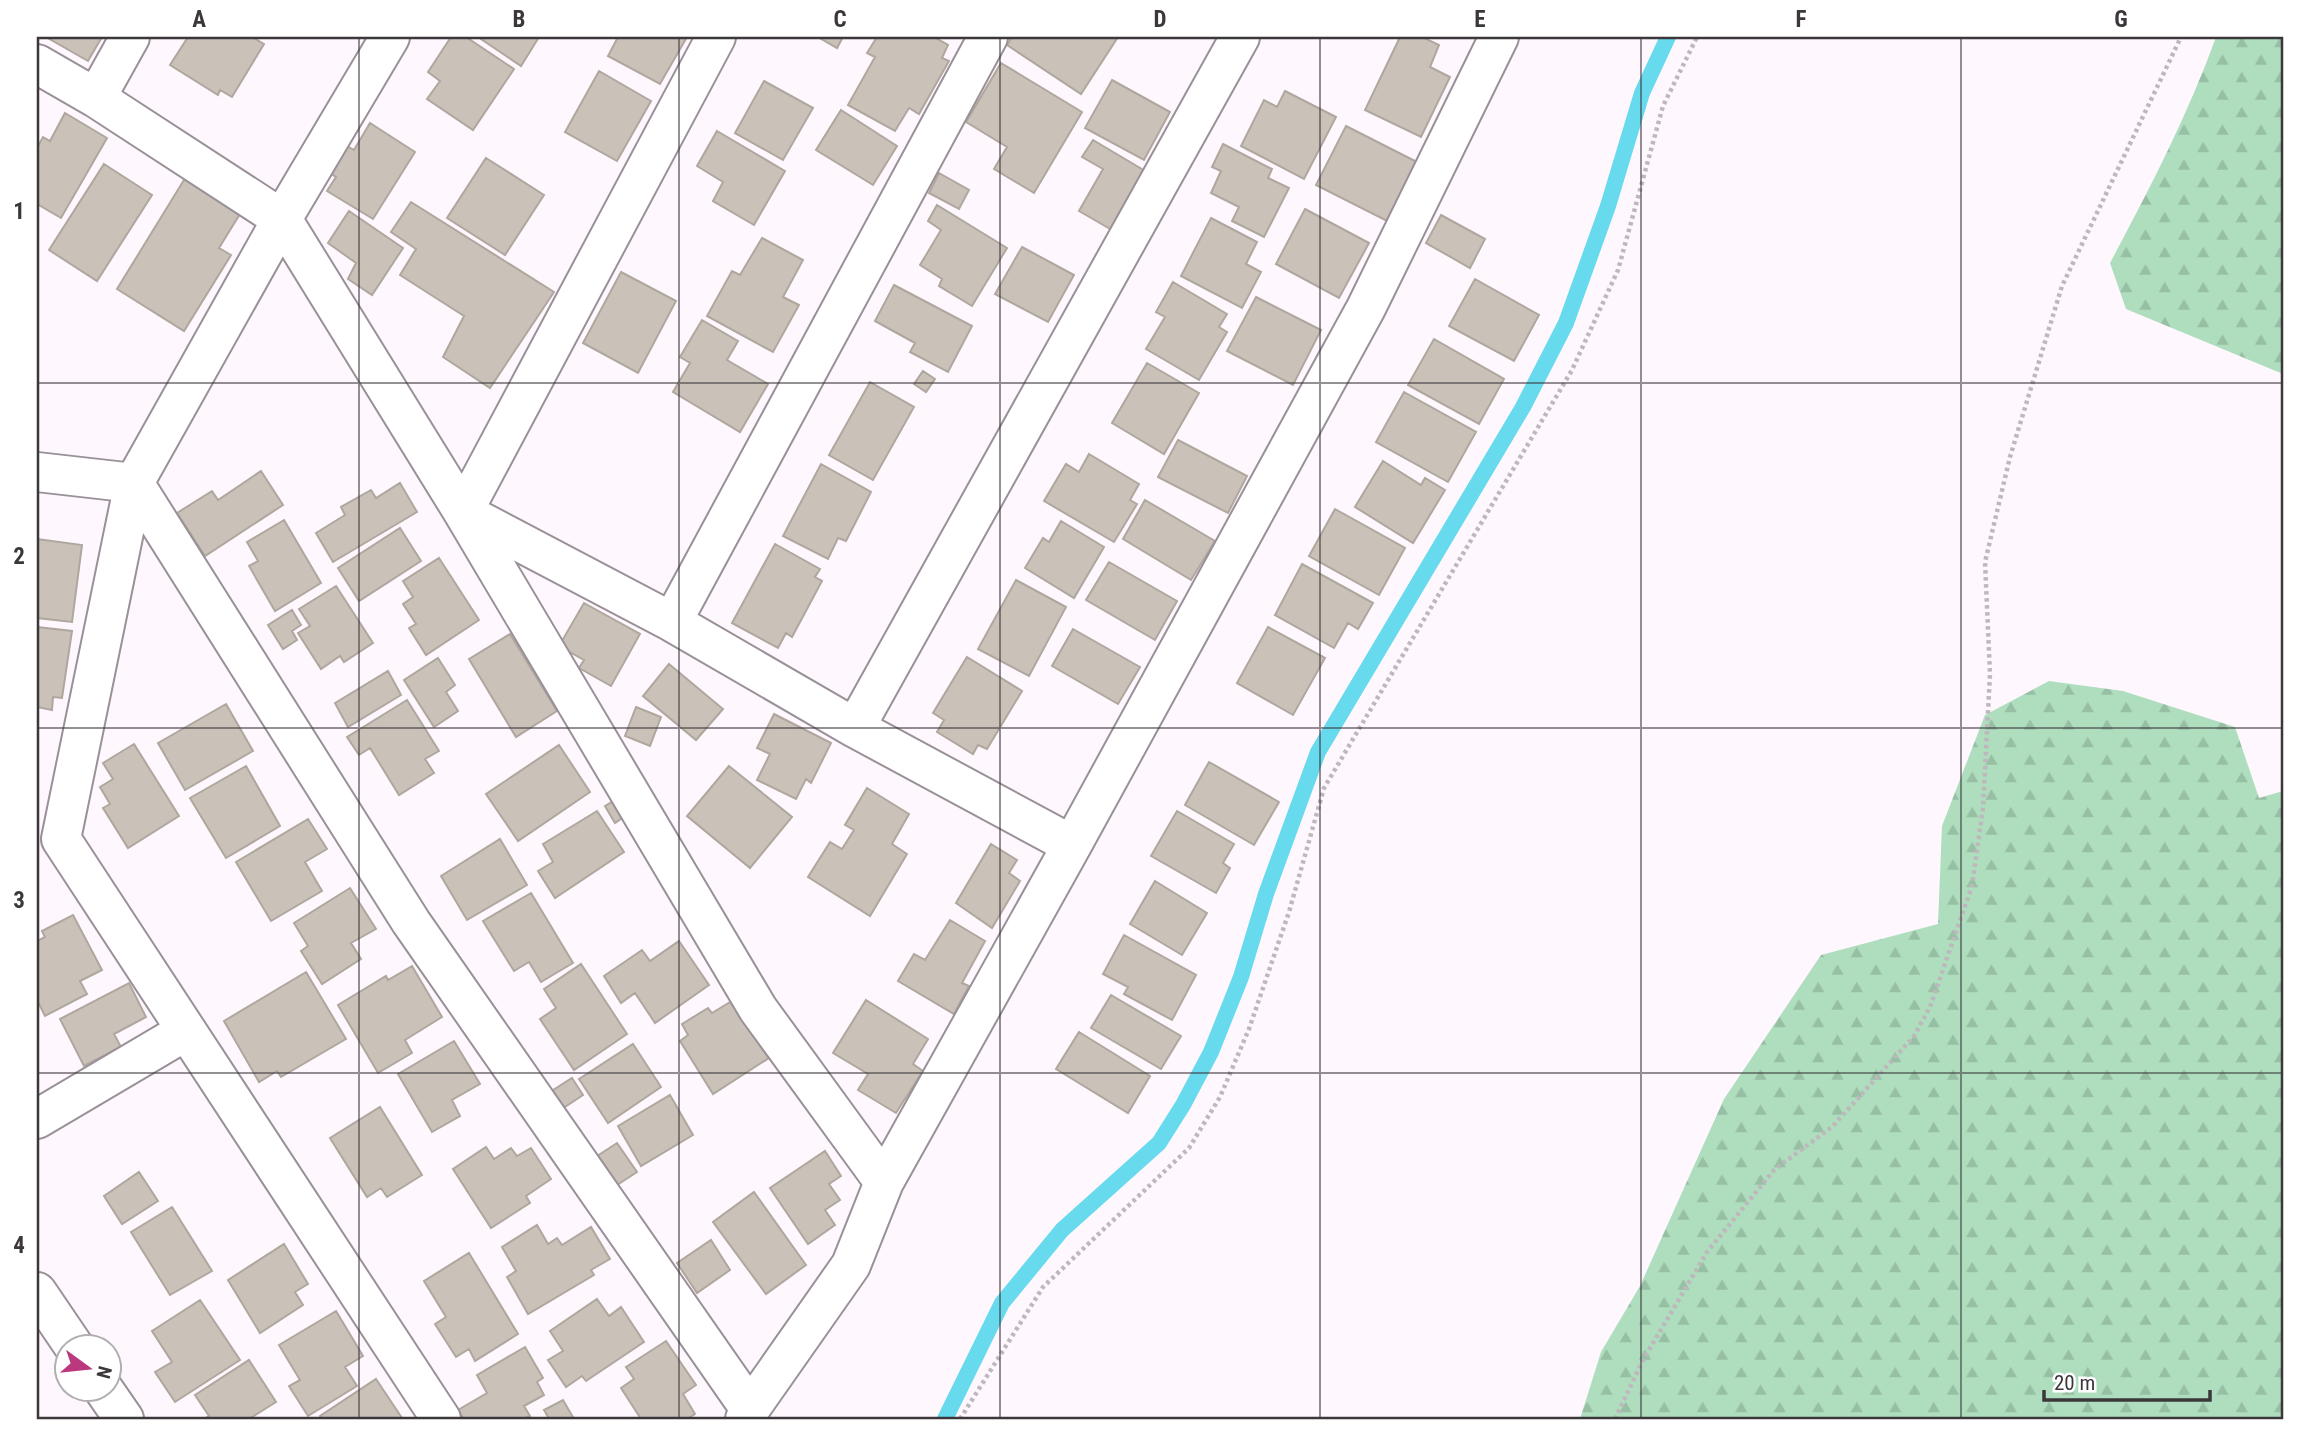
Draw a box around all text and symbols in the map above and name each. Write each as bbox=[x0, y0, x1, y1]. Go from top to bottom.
text: A bbox=[192, 6, 206, 33]
text: B bbox=[513, 6, 525, 33]
text: C bbox=[833, 6, 847, 33]
text: D bbox=[1154, 6, 1167, 33]
text: E bbox=[1474, 6, 1486, 33]
text: F bbox=[1796, 6, 1807, 33]
text: G bbox=[2114, 6, 2128, 33]
text: 1 bbox=[13, 198, 25, 225]
text: 2 bbox=[13, 543, 25, 570]
text: 3 bbox=[13, 887, 25, 914]
text: 4 bbox=[13, 1232, 25, 1259]
north arrow bbox=[52, 1334, 122, 1404]
scale bar bbox=[2044, 1358, 2210, 1402]
text: N bbox=[91, 1364, 117, 1381]
text: 20 m bbox=[2054, 1371, 2095, 1395]

